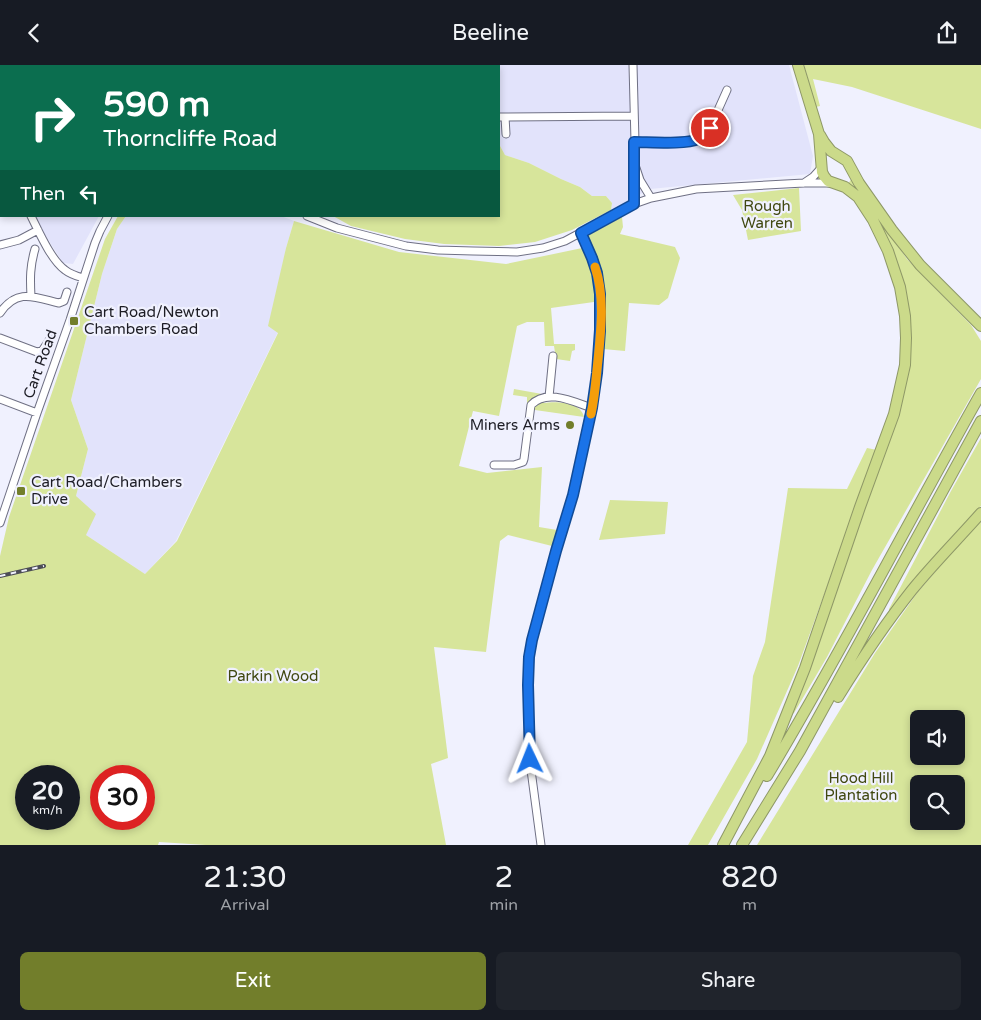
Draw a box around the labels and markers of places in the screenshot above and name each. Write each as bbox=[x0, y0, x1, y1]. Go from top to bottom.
pin bbox=[689, 107, 731, 149]
place label: Cart Road/Newton Chambers Road bbox=[84, 303, 219, 338]
marker: Cart Road/Newton Chambers Road bbox=[68, 315, 80, 327]
place label: Miners Arms bbox=[470, 416, 560, 434]
marker: Miners Arms bbox=[564, 419, 576, 431]
place label: Cart Road/Chambers Drive bbox=[31, 473, 182, 508]
marker: Cart Road/Chambers Drive bbox=[15, 485, 27, 497]

